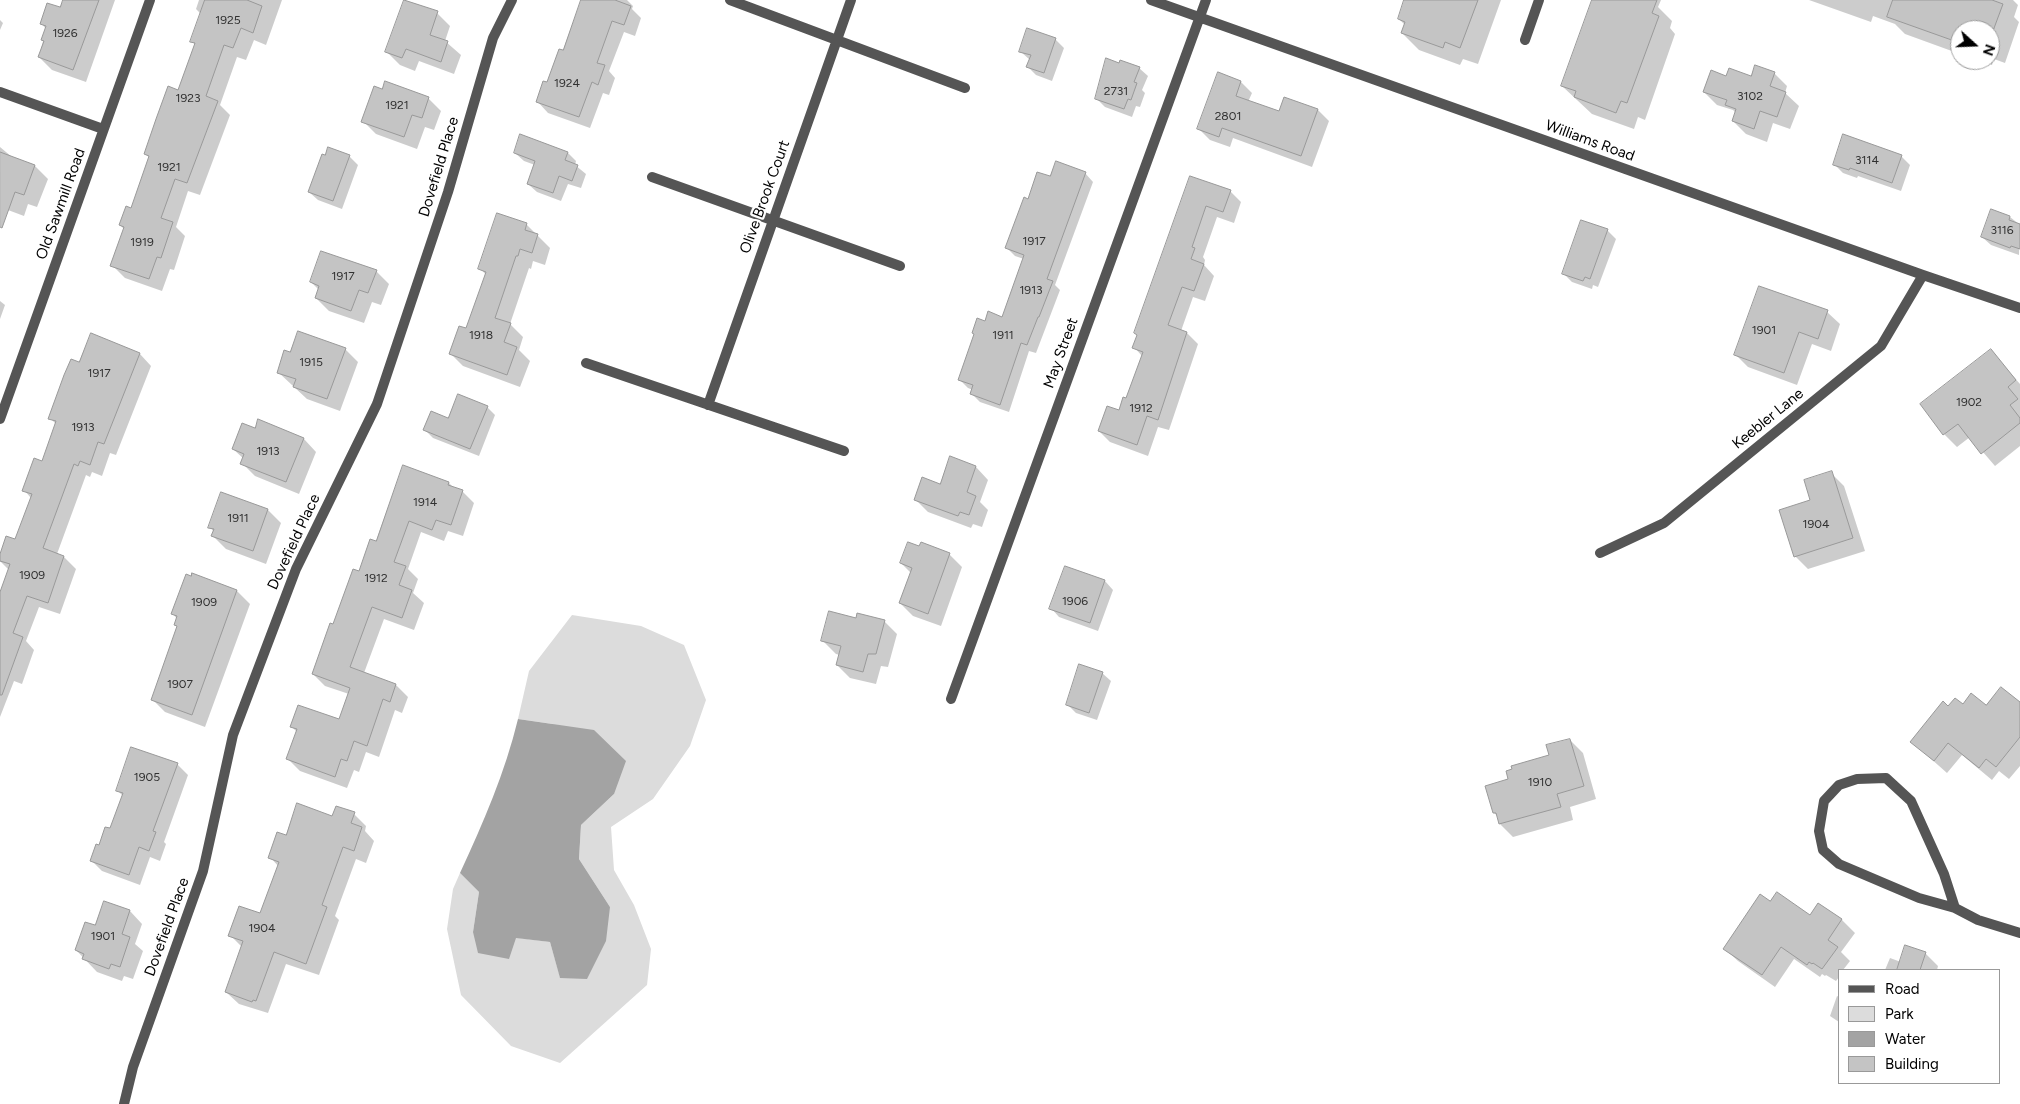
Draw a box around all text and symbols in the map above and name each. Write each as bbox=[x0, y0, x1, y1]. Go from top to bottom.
house number: 1925 bbox=[215, 13, 241, 27]
north arrow bbox=[1950, 20, 2000, 70]
house number: 1926 bbox=[52, 26, 78, 40]
text: N bbox=[1979, 42, 1998, 58]
house number: 1924 bbox=[554, 76, 580, 90]
house number: 2731 bbox=[1104, 84, 1128, 98]
house number: 3102 bbox=[1737, 89, 1763, 103]
house number: 1923 bbox=[176, 91, 200, 105]
house number: 1921 bbox=[385, 98, 409, 112]
house number: 2801 bbox=[1215, 109, 1241, 123]
street label: Dovefield Place bbox=[415, 115, 463, 219]
street label: Williams Road bbox=[1543, 117, 1637, 165]
street label: Olive Brook Court bbox=[736, 138, 794, 256]
street label: Old Sawmill Road bbox=[33, 146, 89, 262]
house number: 3114 bbox=[1855, 153, 1879, 167]
house number: 1921 bbox=[157, 160, 181, 174]
house number: 3116 bbox=[1990, 223, 2014, 237]
house number: 1917 bbox=[1022, 234, 1046, 248]
house number: 1919 bbox=[130, 235, 154, 249]
house number: 1917 bbox=[331, 269, 355, 283]
house number: 1913 bbox=[1019, 283, 1043, 297]
street label: May Street bbox=[1040, 315, 1082, 391]
house number: 1901 bbox=[1752, 323, 1776, 337]
house number: 1918 bbox=[469, 328, 493, 342]
house number: 1911 bbox=[992, 328, 1014, 342]
house number: 1915 bbox=[299, 355, 323, 369]
house number: 1917 bbox=[87, 366, 111, 380]
street label: Keebler Lane bbox=[1729, 385, 1807, 453]
house number: 1902 bbox=[1956, 395, 1982, 409]
house number: 1912 bbox=[1129, 401, 1153, 415]
house number: 1913 bbox=[71, 420, 95, 434]
house number: 1913 bbox=[256, 444, 280, 458]
street label: Dovefield Place bbox=[264, 491, 324, 593]
house number: 1914 bbox=[413, 495, 437, 509]
house number: 1911 bbox=[227, 511, 249, 525]
house number: 1904 bbox=[1803, 517, 1829, 531]
house number: 1909 bbox=[19, 568, 45, 582]
house number: 1912 bbox=[364, 571, 388, 585]
house number: 1906 bbox=[1062, 594, 1088, 608]
house number: 1909 bbox=[191, 595, 217, 609]
house number: 1907 bbox=[167, 677, 193, 691]
house number: 1905 bbox=[134, 770, 160, 784]
house number: 1910 bbox=[1528, 775, 1552, 789]
street label: Dovefield Place bbox=[141, 875, 193, 979]
house number: 1904 bbox=[249, 921, 275, 935]
house number: 1901 bbox=[91, 929, 115, 943]
legend bbox=[1838, 969, 2000, 1084]
text: Road bbox=[1885, 980, 1920, 998]
text: Park bbox=[1885, 1005, 1914, 1023]
text: Water bbox=[1885, 1030, 1925, 1048]
text: Building bbox=[1885, 1055, 1939, 1073]

